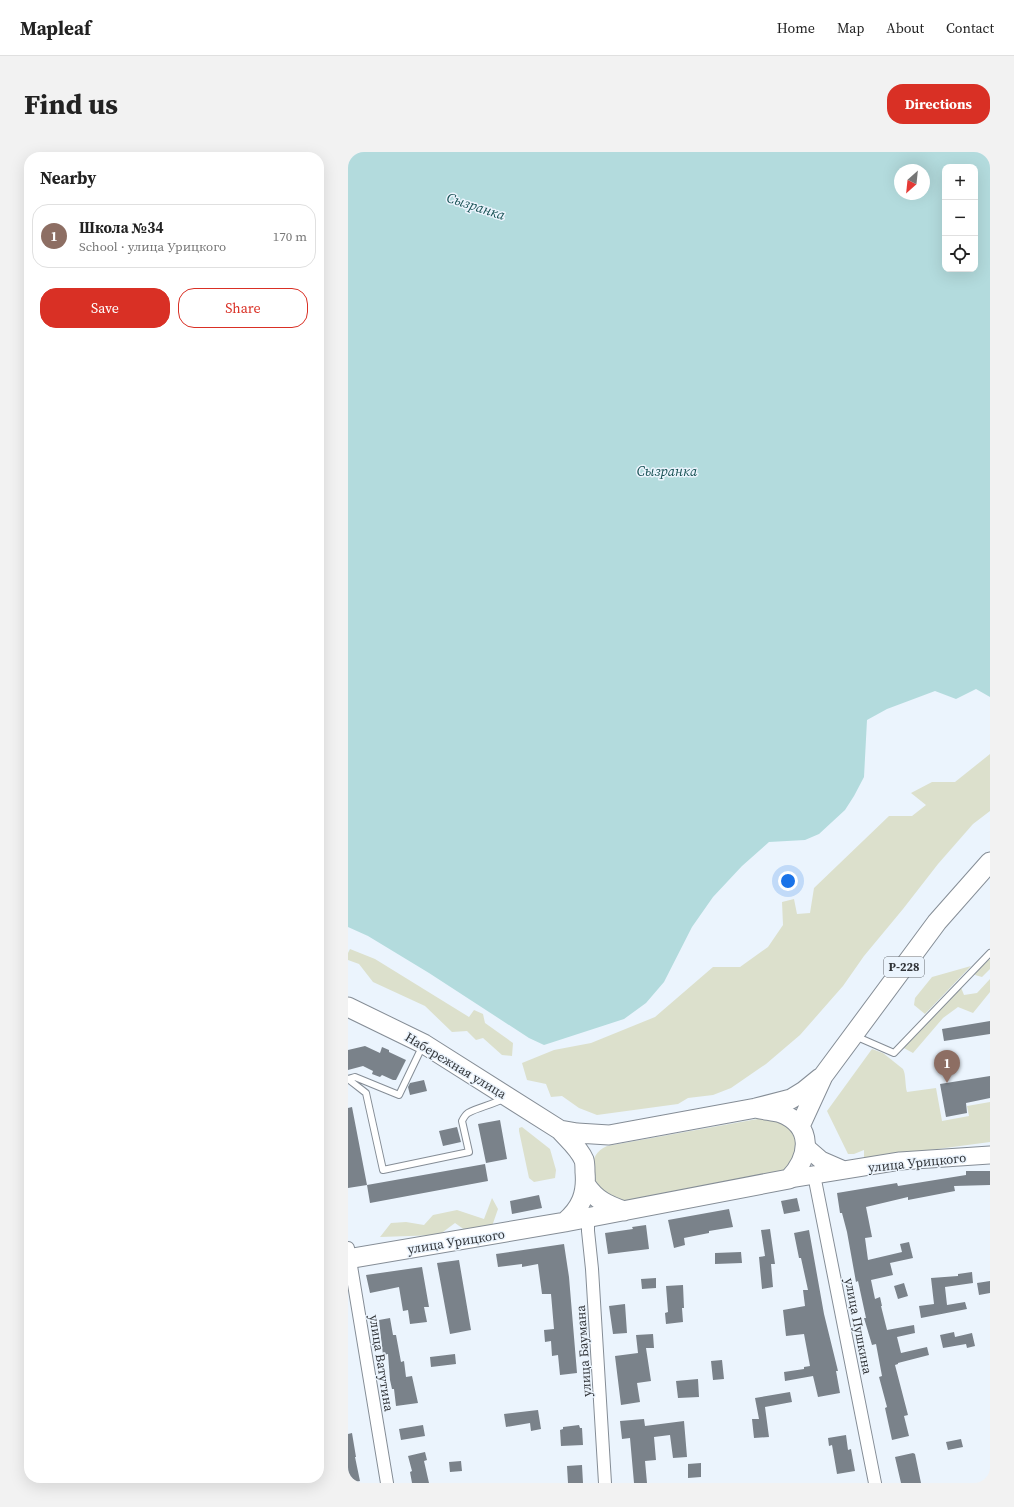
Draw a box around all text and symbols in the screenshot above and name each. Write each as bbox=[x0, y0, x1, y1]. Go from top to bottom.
text: Mapleaf bbox=[20, 15, 91, 41]
text: Home bbox=[777, 18, 815, 38]
text: Map bbox=[837, 18, 864, 38]
text: About bbox=[886, 18, 924, 38]
text: Contact bbox=[946, 18, 994, 38]
button: Directions bbox=[887, 84, 990, 124]
text: Find us bbox=[24, 85, 118, 123]
north arrow bbox=[894, 164, 930, 200]
map controls bbox=[942, 164, 978, 272]
button: + bbox=[942, 164, 978, 200]
text: Nearby bbox=[40, 166, 96, 190]
water label: Сызранка bbox=[444, 187, 509, 225]
button: − bbox=[942, 200, 978, 236]
text: Школа №34 bbox=[79, 217, 164, 238]
text: 1 bbox=[50, 228, 58, 245]
text: 170 m bbox=[273, 228, 307, 245]
button: locate bbox=[942, 236, 978, 272]
text: School · улица Урицкого bbox=[79, 238, 226, 255]
button: Save bbox=[40, 288, 170, 328]
button: Share bbox=[178, 288, 308, 328]
water label: Сызранка bbox=[637, 461, 698, 481]
your location bbox=[778, 871, 798, 891]
road number: Р-228 bbox=[884, 957, 924, 977]
street label: Набережная улица bbox=[402, 1028, 510, 1103]
pin: 1 bbox=[934, 1050, 960, 1083]
street label: улица Урицкого bbox=[867, 1149, 967, 1176]
street label: улица Урицкого bbox=[406, 1225, 506, 1258]
street label: улица Пушкина bbox=[841, 1277, 876, 1376]
street label: улица Баумана bbox=[572, 1304, 595, 1397]
street label: улица Ватутина bbox=[365, 1313, 398, 1413]

